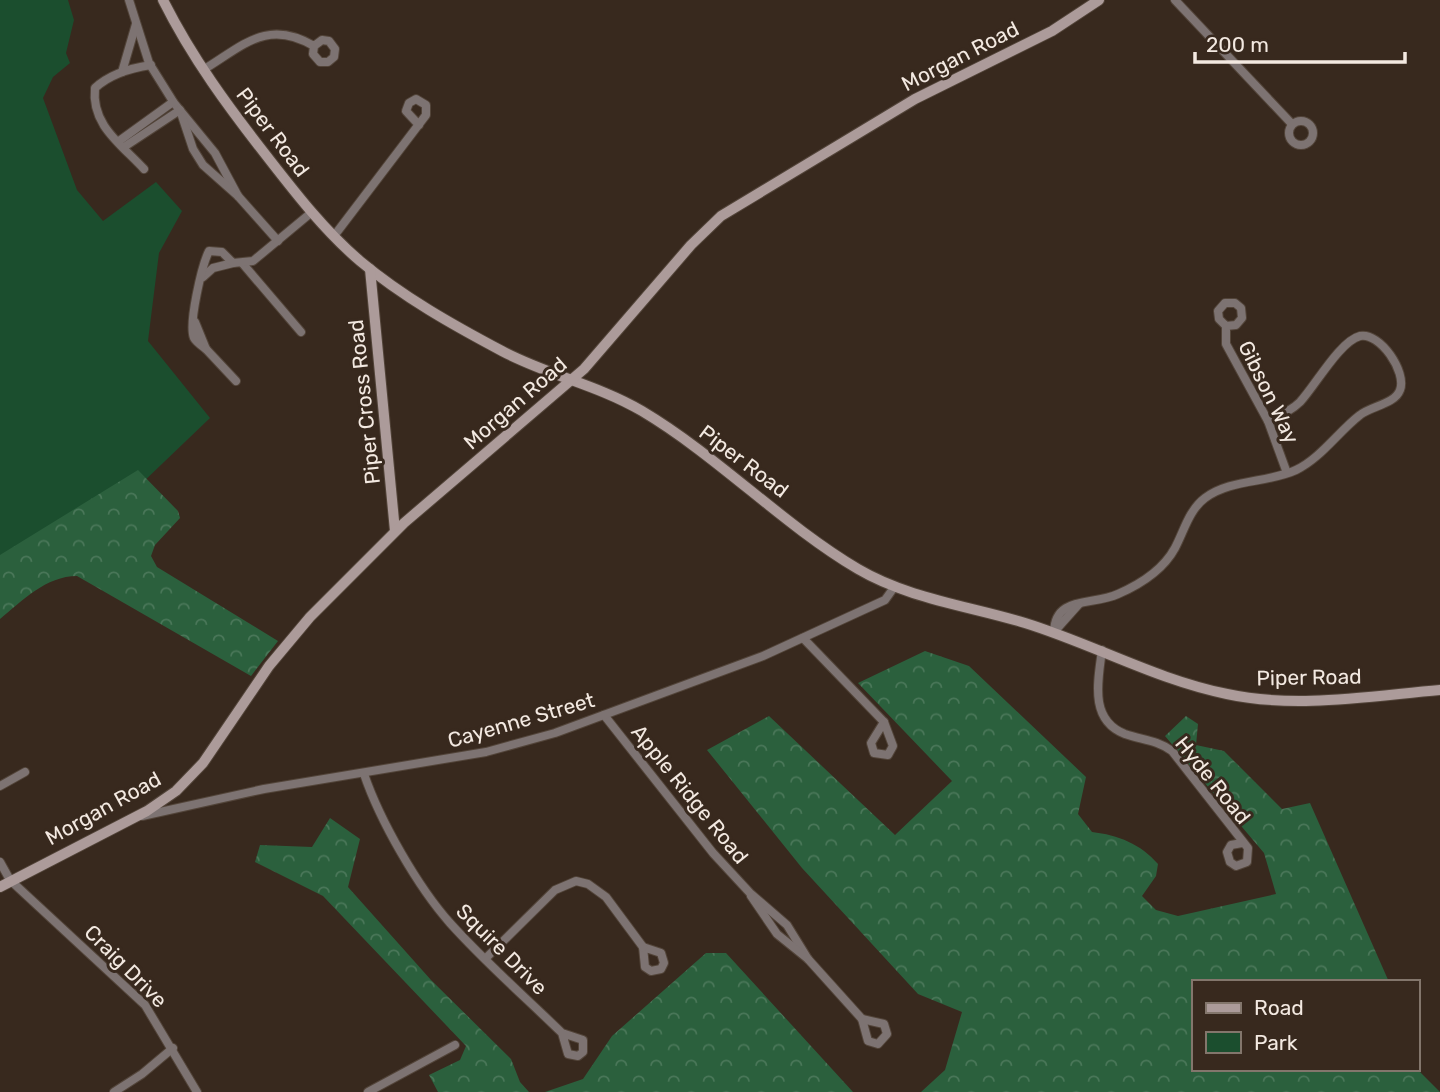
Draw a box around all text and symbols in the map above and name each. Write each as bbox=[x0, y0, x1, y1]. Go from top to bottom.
street label: Morgan Road bbox=[897, 16, 1023, 96]
scale bar bbox=[1195, 21, 1405, 65]
text: 200 m bbox=[1206, 32, 1269, 57]
street label: Piper Road bbox=[231, 82, 315, 182]
street label: Piper Cross Road bbox=[343, 318, 385, 486]
street label: Gibson Way bbox=[1233, 336, 1305, 448]
street label: Morgan Road bbox=[458, 351, 572, 455]
street label: Piper Road bbox=[694, 419, 794, 503]
street label: Piper Road bbox=[1256, 664, 1362, 690]
street label: Cayenne Street bbox=[445, 687, 597, 753]
street label: Apple Ridge Road bbox=[626, 719, 754, 869]
street label: Hyde Road bbox=[1170, 731, 1256, 829]
street label: Morgan Road bbox=[41, 766, 165, 850]
street label: Squire Drive bbox=[451, 898, 553, 1000]
street label: Craig Drive bbox=[79, 919, 173, 1013]
legend bbox=[1192, 980, 1419, 1071]
text: Road bbox=[1254, 995, 1304, 1020]
text: Park bbox=[1254, 1030, 1298, 1055]

